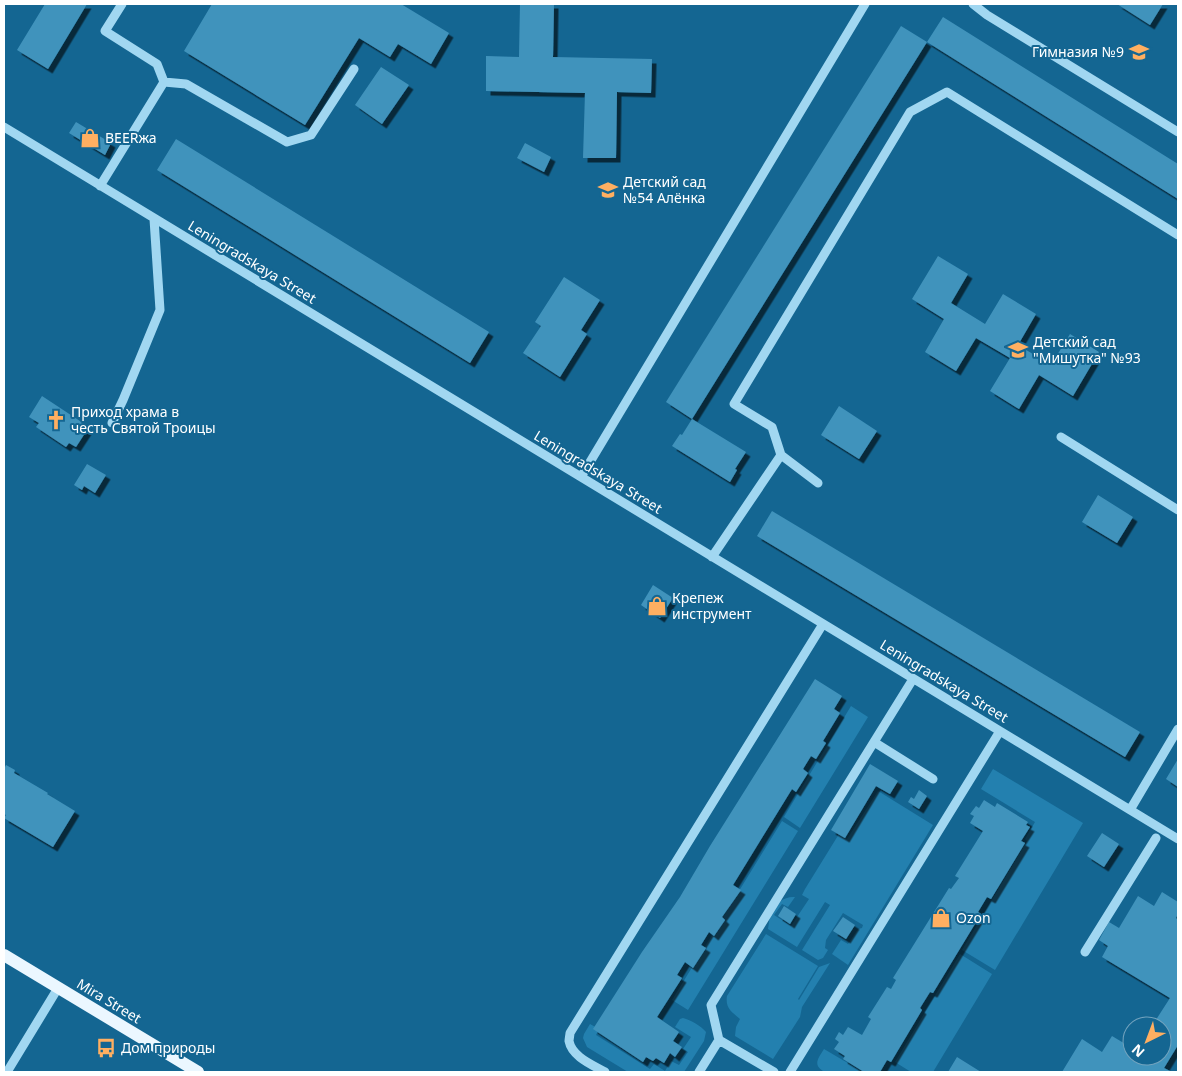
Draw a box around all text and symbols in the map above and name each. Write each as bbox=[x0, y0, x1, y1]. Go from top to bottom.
school or university icon: Гимназия №9 bbox=[1128, 41, 1150, 63]
place label: Гимназия №9 bbox=[1032, 42, 1124, 61]
shop icon: BEERжа bbox=[79, 127, 101, 149]
place label: BEERжа bbox=[105, 128, 157, 147]
place label: Детский сад №54 Алёнка bbox=[623, 172, 706, 207]
school or university icon: Детский сад №54 Алёнка bbox=[597, 179, 619, 201]
street label: Leningradskaya Street bbox=[185, 216, 320, 307]
place label: Детский сад "Мишутка" №93 bbox=[1033, 332, 1141, 367]
school or university icon: Детский сад "Мишутка" №93 bbox=[1007, 339, 1029, 361]
place label: Приход храма в честь Святой Троицы bbox=[71, 402, 216, 437]
church icon: Приход храма в честь Святой Троицы bbox=[45, 409, 67, 431]
street label: Leningradskaya Street bbox=[531, 426, 666, 517]
place label: Крепеж инструмент bbox=[672, 588, 752, 623]
shop icon: Крепеж инструмент bbox=[646, 595, 668, 617]
street label: Leningradskaya Street bbox=[877, 635, 1012, 726]
shop icon: Ozon bbox=[930, 907, 952, 929]
place label: Ozon bbox=[956, 908, 991, 927]
street label: Mira Street bbox=[73, 974, 145, 1027]
north arrow bbox=[1122, 1016, 1172, 1066]
bus stop icon: Дом природы bbox=[95, 1037, 117, 1059]
place label: Дом природы bbox=[121, 1038, 215, 1057]
text: N bbox=[1127, 1040, 1149, 1062]

